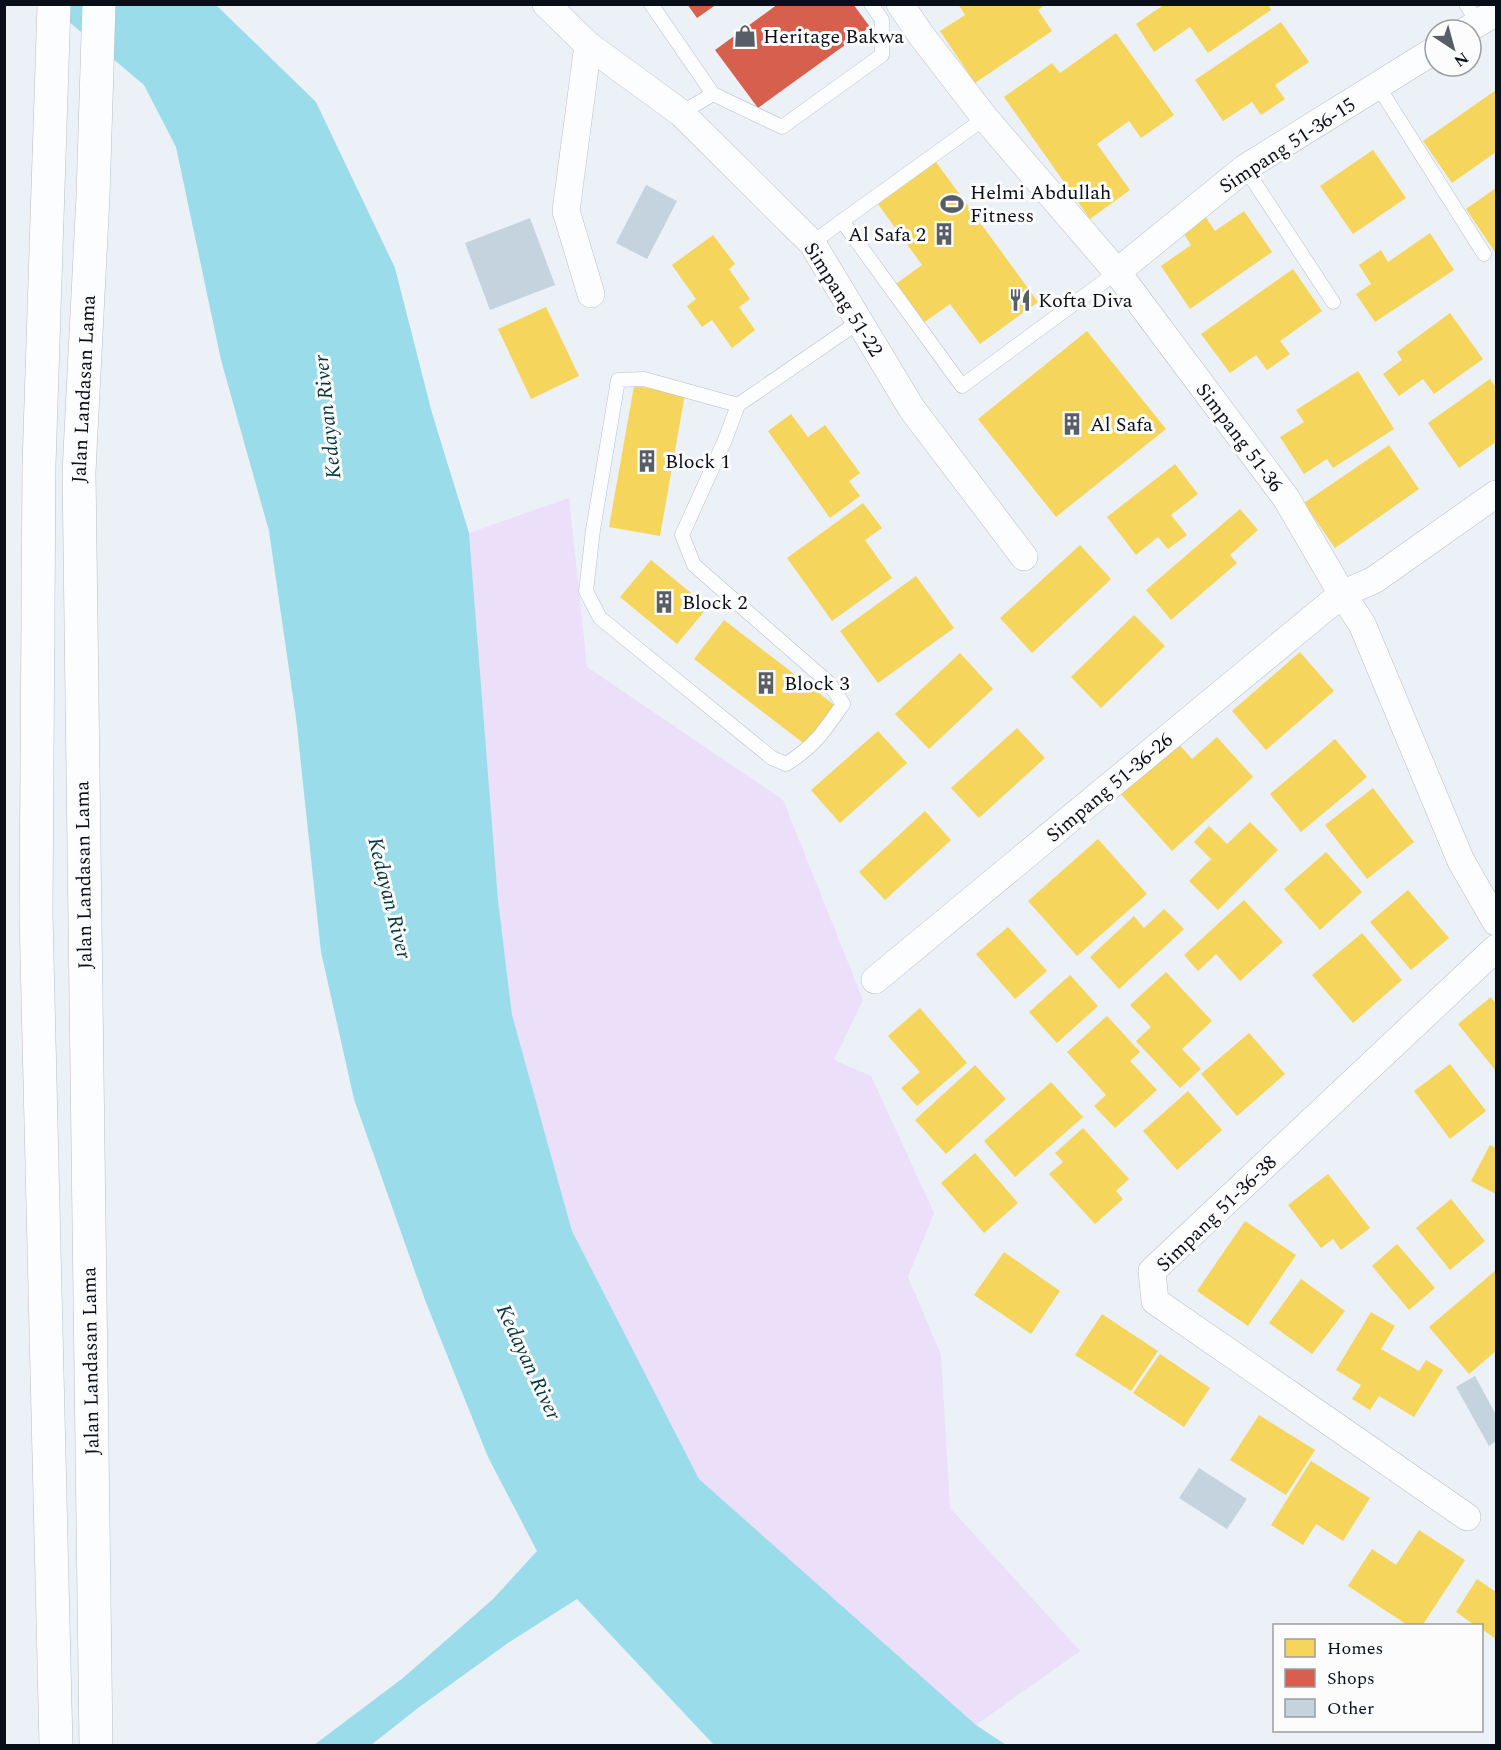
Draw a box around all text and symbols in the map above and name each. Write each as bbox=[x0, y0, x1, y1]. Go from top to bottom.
north arrow bbox=[1423, 18, 1483, 78]
place label: Heritage Bakwa bbox=[763, 22, 904, 52]
shop icon: Heritage Bakwa bbox=[732, 23, 758, 49]
text: N bbox=[1449, 46, 1474, 73]
street label: Simpang 51-36-15 bbox=[1213, 90, 1362, 201]
place label: Helmi Abdullah Fitness bbox=[970, 178, 1112, 231]
sports icon: Helmi Abdullah Fitness bbox=[939, 191, 965, 217]
place label: Al Safa 2 bbox=[848, 220, 926, 250]
building icon: Al Safa 2 bbox=[931, 221, 957, 247]
street label: Simpang 51-22 bbox=[796, 236, 890, 363]
place label: Kofta Diva bbox=[1038, 286, 1133, 316]
restaurant icon: Kofta Diva bbox=[1007, 287, 1033, 313]
street label: Jalan Landasan Lama bbox=[64, 294, 104, 484]
water label: Kedayan River bbox=[306, 353, 350, 480]
street label: Simpang 51-36 bbox=[1188, 377, 1290, 499]
place label: Al Safa bbox=[1090, 410, 1153, 440]
building icon: Al Safa bbox=[1059, 411, 1085, 437]
place label: Block 1 bbox=[665, 447, 730, 477]
building icon: Block 1 bbox=[634, 448, 660, 474]
place label: Block 2 bbox=[682, 588, 747, 618]
building icon: Block 2 bbox=[651, 589, 677, 615]
place label: Block 3 bbox=[784, 669, 849, 699]
building icon: Block 3 bbox=[753, 670, 779, 696]
street label: Simpang 51-36-26 bbox=[1040, 726, 1180, 850]
street label: Jalan Landasan Lama bbox=[67, 780, 101, 970]
water label: Kedayan River bbox=[358, 834, 420, 963]
street label: Simpang 51-36-38 bbox=[1150, 1148, 1284, 1279]
street label: Jalan Landasan Lama bbox=[74, 1266, 108, 1456]
water label: Kedayan River bbox=[487, 1299, 569, 1426]
legend bbox=[1273, 1624, 1483, 1732]
text: Homes bbox=[1327, 1635, 1383, 1662]
text: Shops bbox=[1327, 1665, 1375, 1692]
text: Other bbox=[1327, 1695, 1374, 1722]

